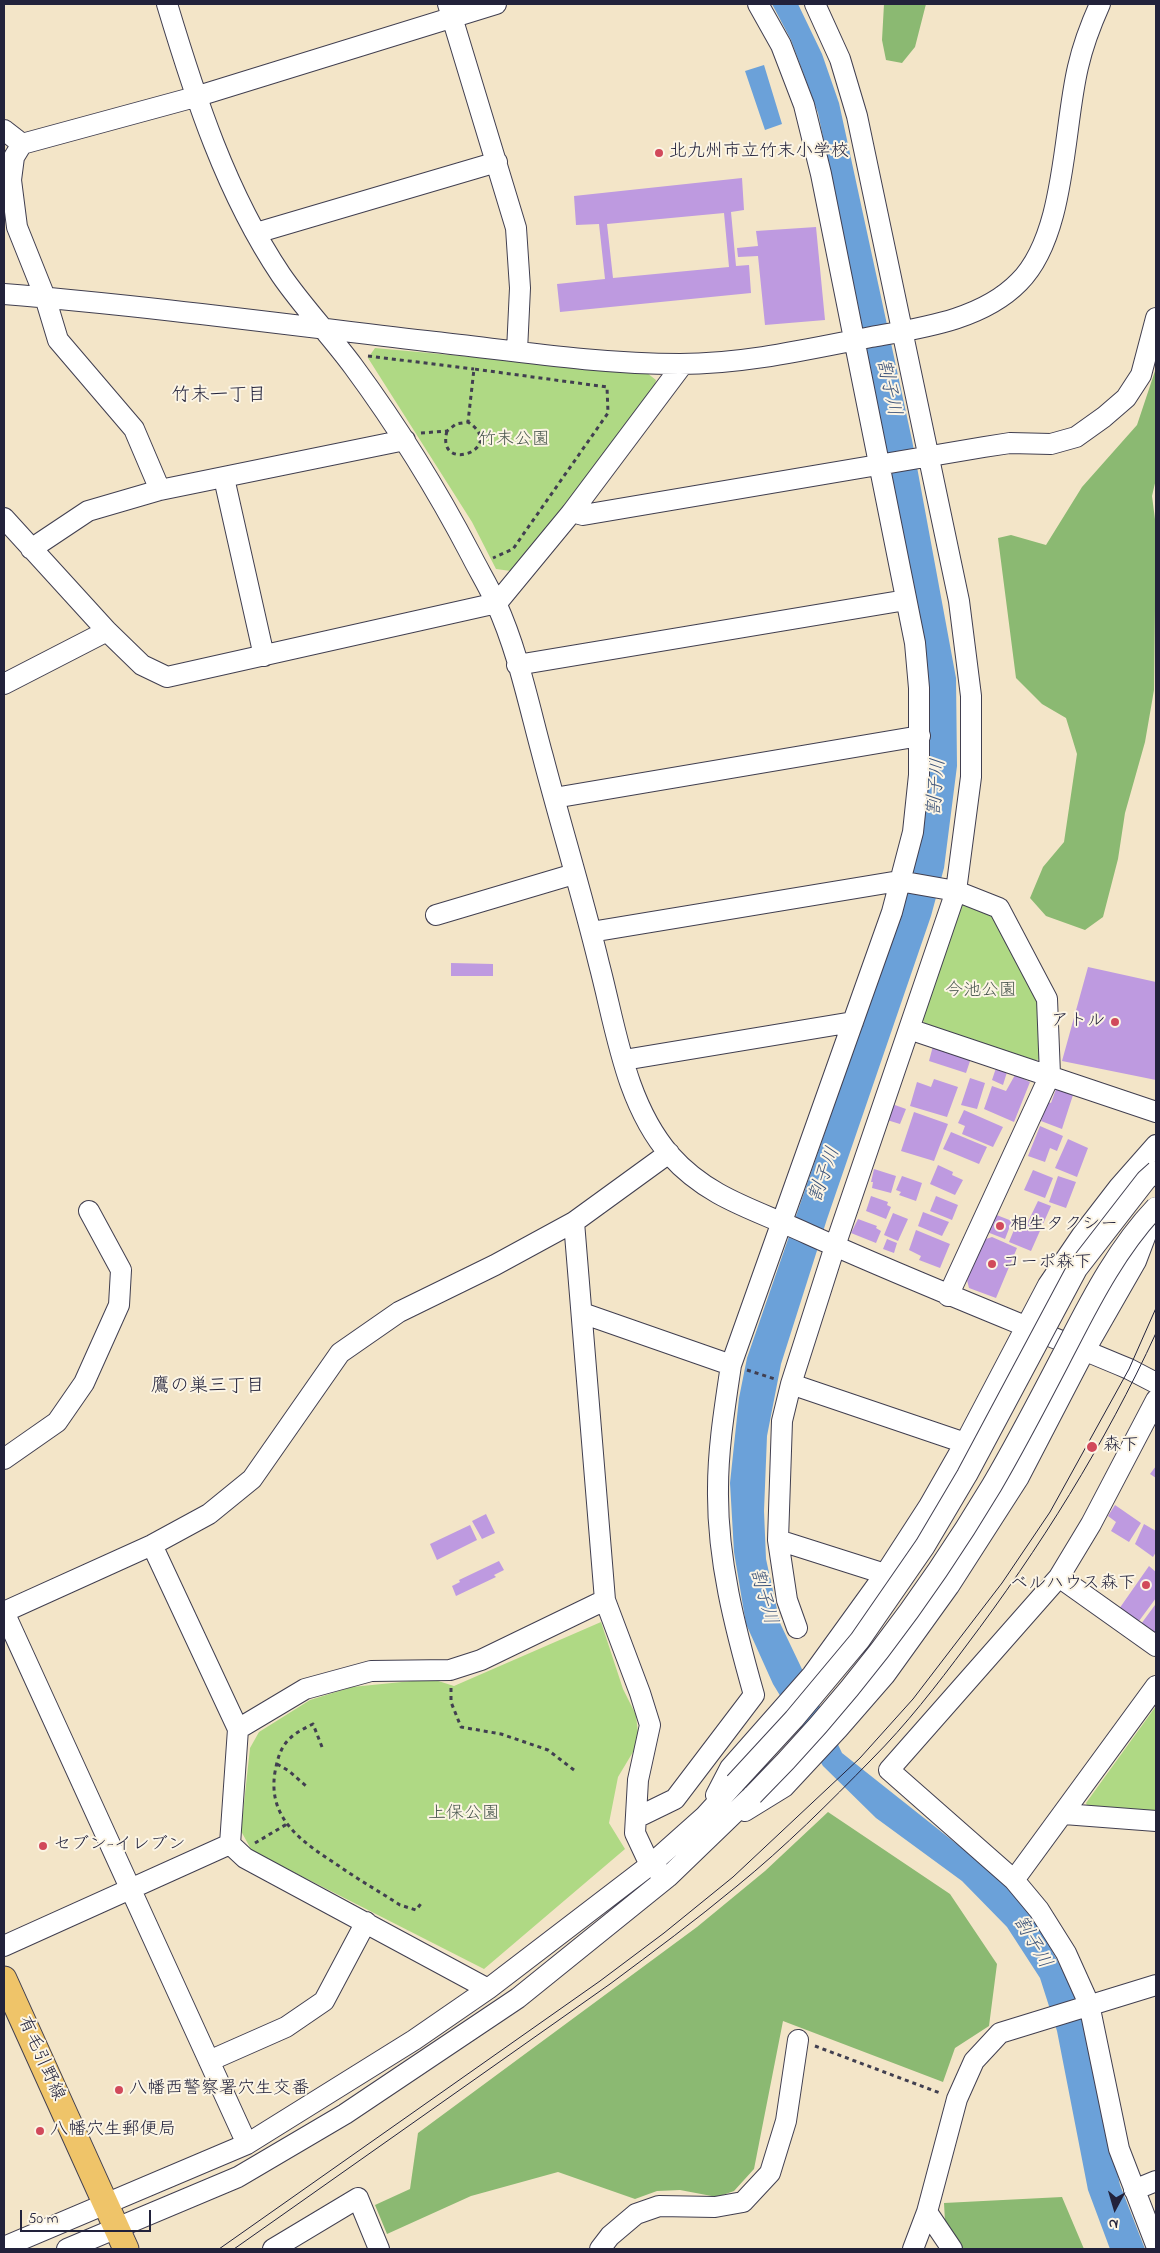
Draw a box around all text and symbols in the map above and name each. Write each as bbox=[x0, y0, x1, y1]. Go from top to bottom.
place label: 北九州市立竹末小学校 bbox=[669, 142, 849, 164]
marker: 北九州市立竹末小学校 bbox=[653, 147, 665, 159]
water label: 割子川 bbox=[870, 358, 904, 418]
district label: 竹末一丁目 bbox=[172, 386, 266, 408]
park label: 竹末公園 bbox=[478, 430, 550, 452]
water label: 割子川 bbox=[924, 758, 952, 816]
park label: 今池公園 bbox=[945, 981, 1017, 1003]
place label: アトル bbox=[1051, 1011, 1105, 1033]
marker: アトル bbox=[1109, 1016, 1121, 1028]
water label: 割子川 bbox=[806, 1144, 846, 1206]
place label: 相生タクシー bbox=[1010, 1215, 1118, 1237]
marker: 相生タクシー bbox=[994, 1220, 1006, 1232]
place label: コーポ森下 bbox=[1002, 1253, 1092, 1275]
marker: コーポ森下 bbox=[986, 1258, 998, 1270]
district label: 鷹の巣三丁目 bbox=[151, 1377, 265, 1399]
place label: 森下 bbox=[1103, 1436, 1139, 1458]
marker: 森下 bbox=[1085, 1440, 1099, 1454]
water label: 割子川 bbox=[744, 1567, 780, 1627]
place label: ベルハウス森下 bbox=[1010, 1574, 1136, 1596]
marker: ベルハウス森下 bbox=[1140, 1579, 1152, 1591]
park label: 上保公園 bbox=[428, 1804, 500, 1826]
place label: セブン-イレブン bbox=[53, 1835, 186, 1857]
marker: セブン-イレブン bbox=[37, 1840, 49, 1852]
water label: 割子川 bbox=[1007, 1913, 1055, 1973]
street label: 有毛引野線 bbox=[12, 2013, 68, 2105]
place label: 八幡西警察署穴生交番 bbox=[129, 2079, 309, 2101]
marker: 八幡西警察署穴生交番 bbox=[113, 2084, 125, 2096]
place label: 八幡穴生郵便局 bbox=[50, 2120, 176, 2142]
marker: 八幡穴生郵便局 bbox=[34, 2125, 46, 2137]
north arrow bbox=[1090, 2183, 1140, 2233]
scale bar bbox=[22, 2200, 154, 2232]
text: 50 m bbox=[28, 2208, 58, 2230]
text: N bbox=[1108, 2212, 1119, 2234]

